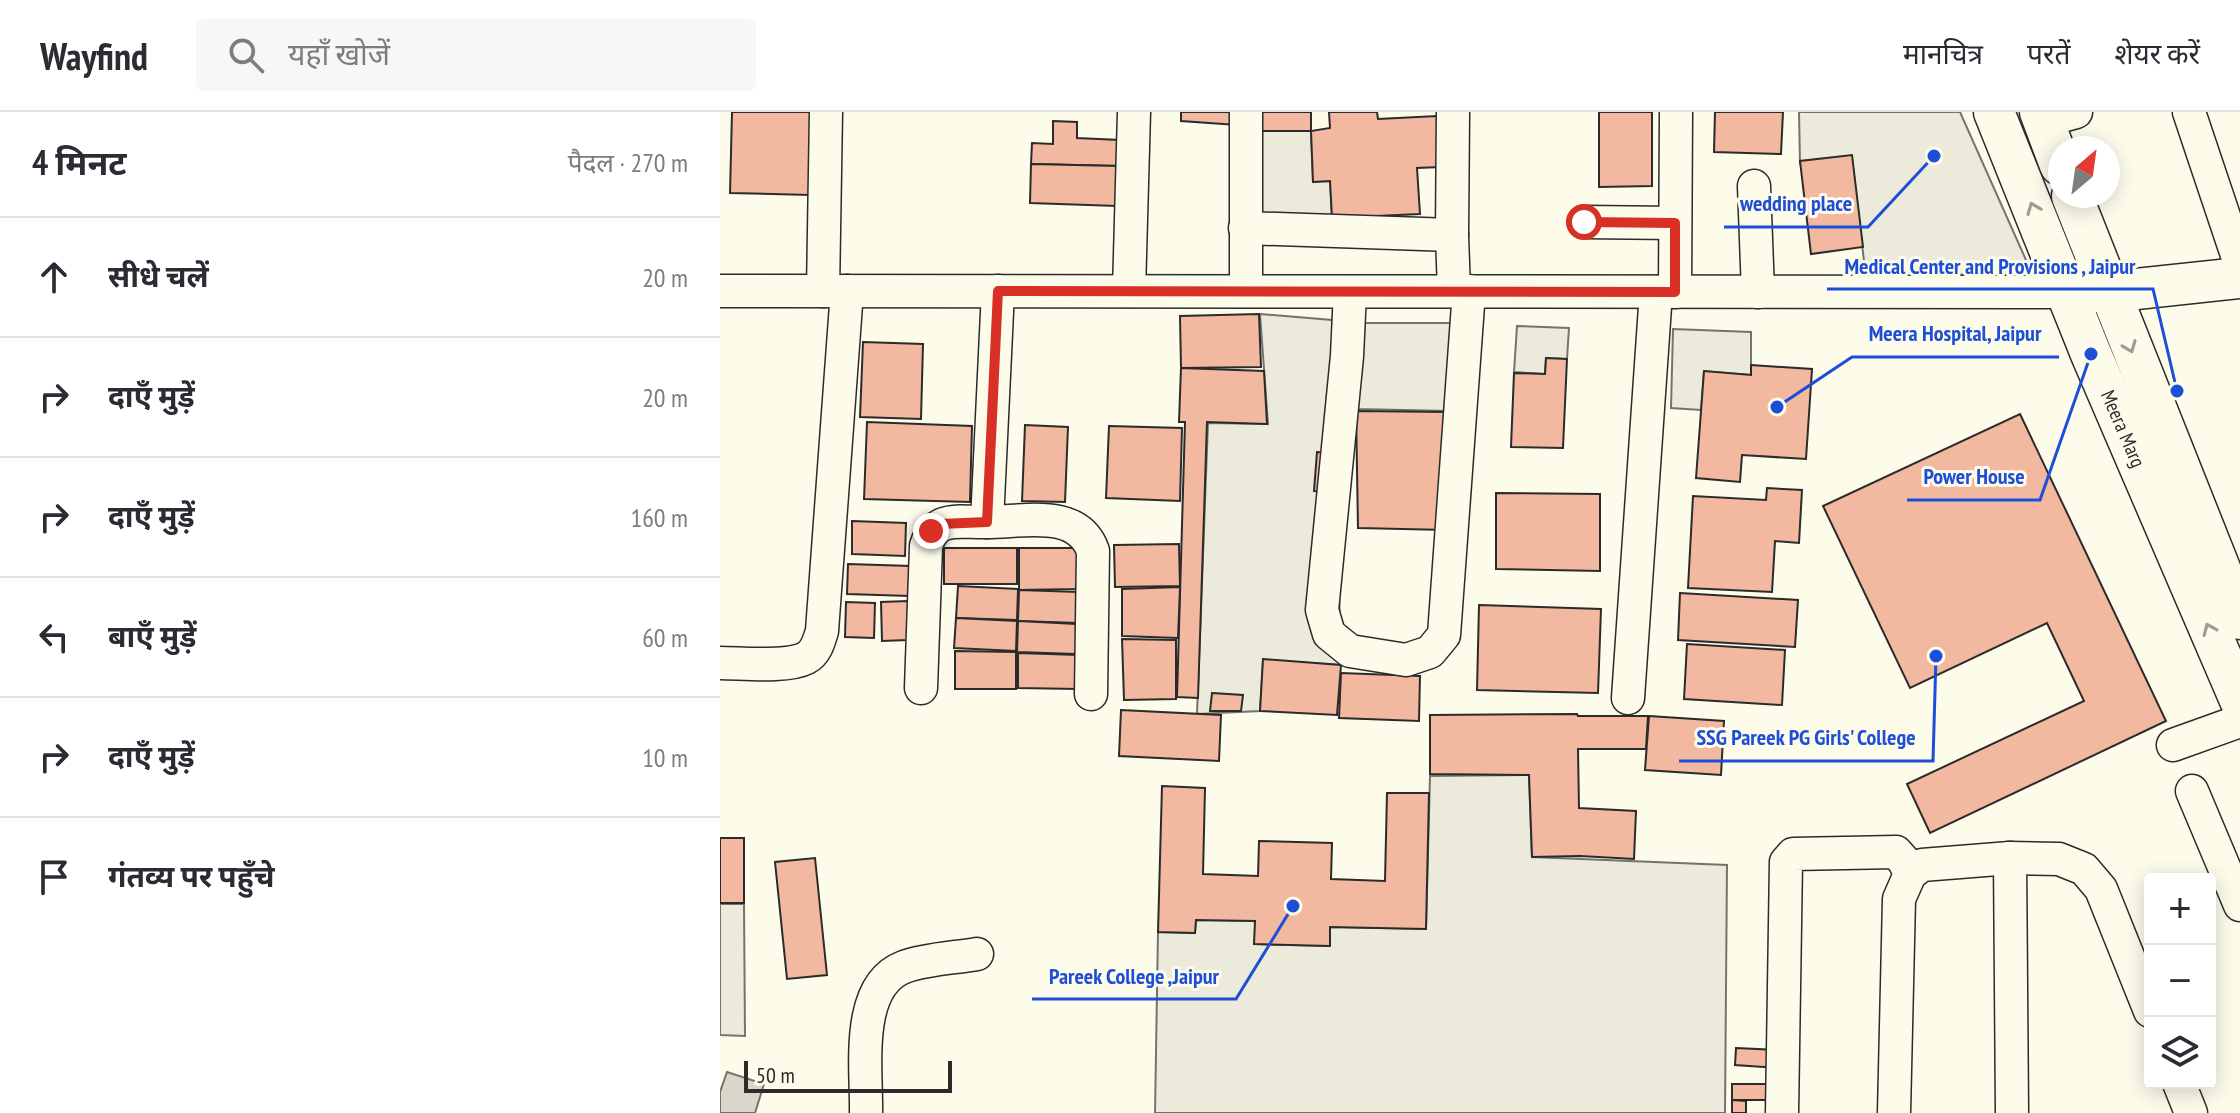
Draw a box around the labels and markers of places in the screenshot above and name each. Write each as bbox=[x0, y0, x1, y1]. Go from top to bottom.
callout: wedding place bbox=[1724, 181, 1868, 227]
callout: Medical Center and Provisions , Jaipur bbox=[1827, 243, 2153, 289]
callout: Meera Hospital, Jaipur bbox=[1852, 311, 2059, 357]
callout: Power House bbox=[1907, 454, 2040, 500]
callout: SSG Pareek PG Girls' College bbox=[1679, 715, 1933, 761]
callout: Pareek College ,Jaipur bbox=[1032, 953, 1236, 999]

